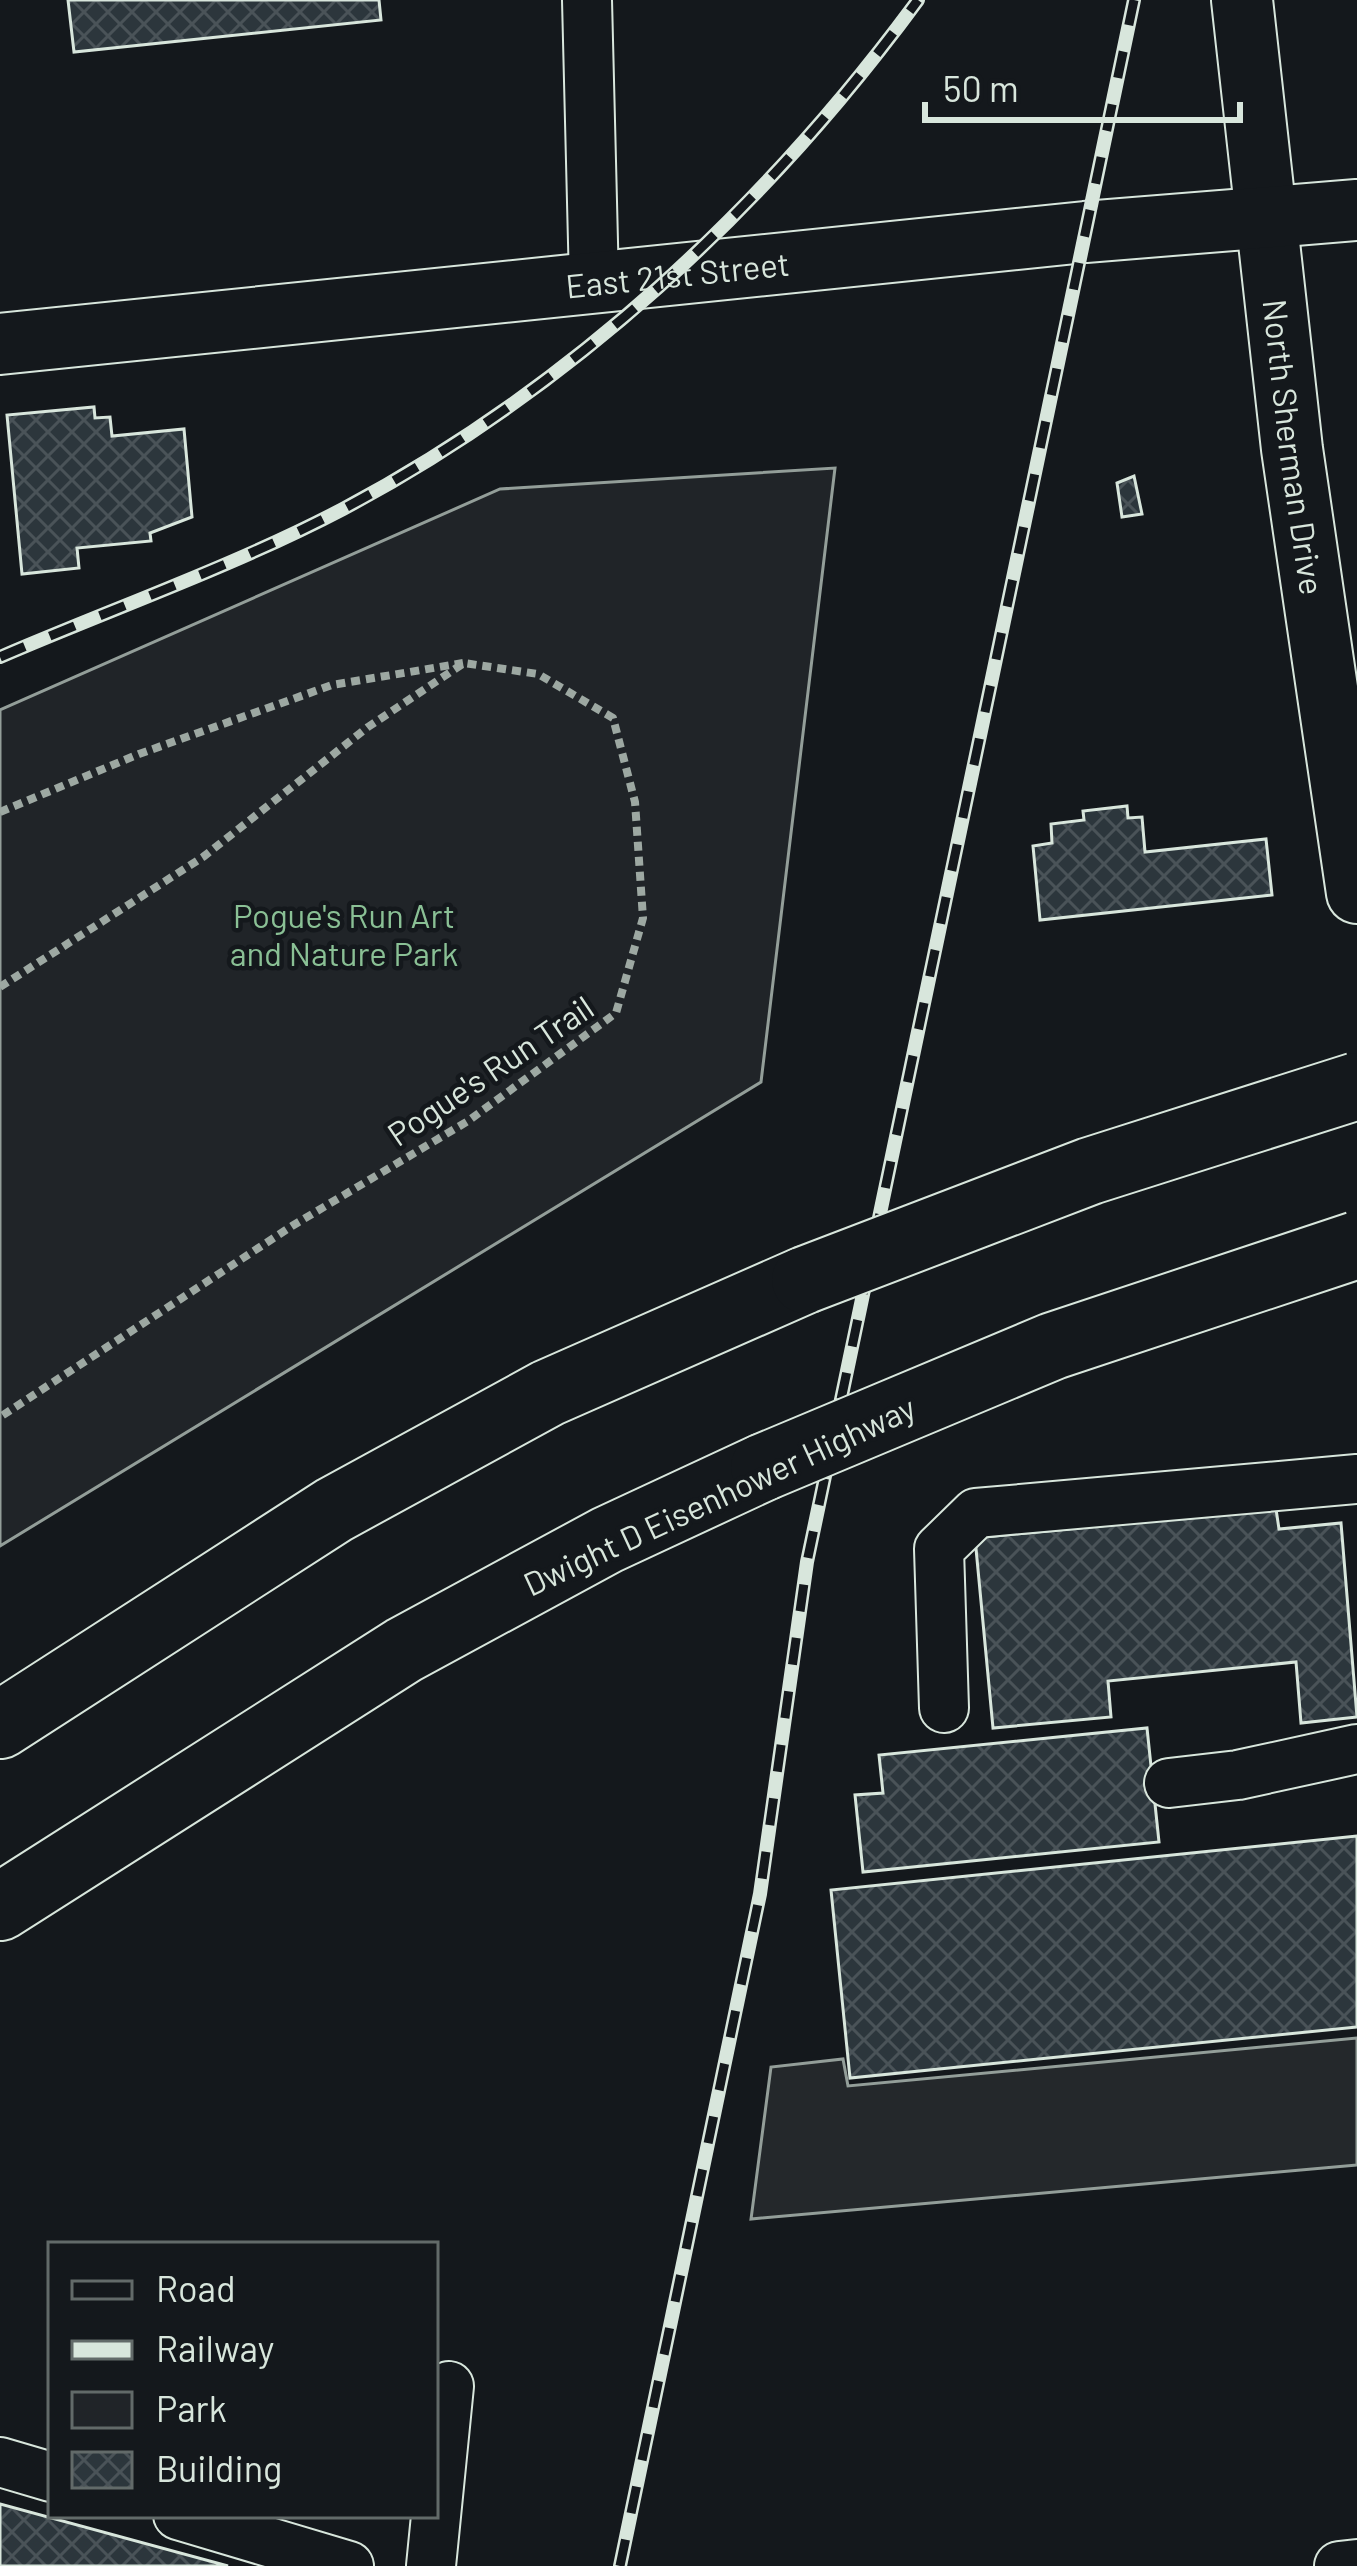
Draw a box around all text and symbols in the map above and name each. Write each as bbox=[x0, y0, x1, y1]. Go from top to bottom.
scale bar bbox=[925, 48, 1240, 122]
text: 50 m bbox=[943, 66, 1019, 109]
street label: East 21st Street bbox=[564, 243, 791, 306]
street label: North Sherman Drive bbox=[1255, 297, 1333, 597]
park label: Pogue's Run Art and Nature Park bbox=[230, 895, 458, 973]
street label: Pogue's Run Trail bbox=[380, 987, 600, 1153]
street label: Dwight D Eisenhower Highway bbox=[517, 1386, 921, 1604]
legend bbox=[48, 2242, 438, 2518]
text: Road bbox=[156, 2266, 236, 2309]
text: Railway bbox=[156, 2326, 274, 2369]
text: Park bbox=[156, 2386, 227, 2429]
text: Building bbox=[156, 2446, 282, 2489]

